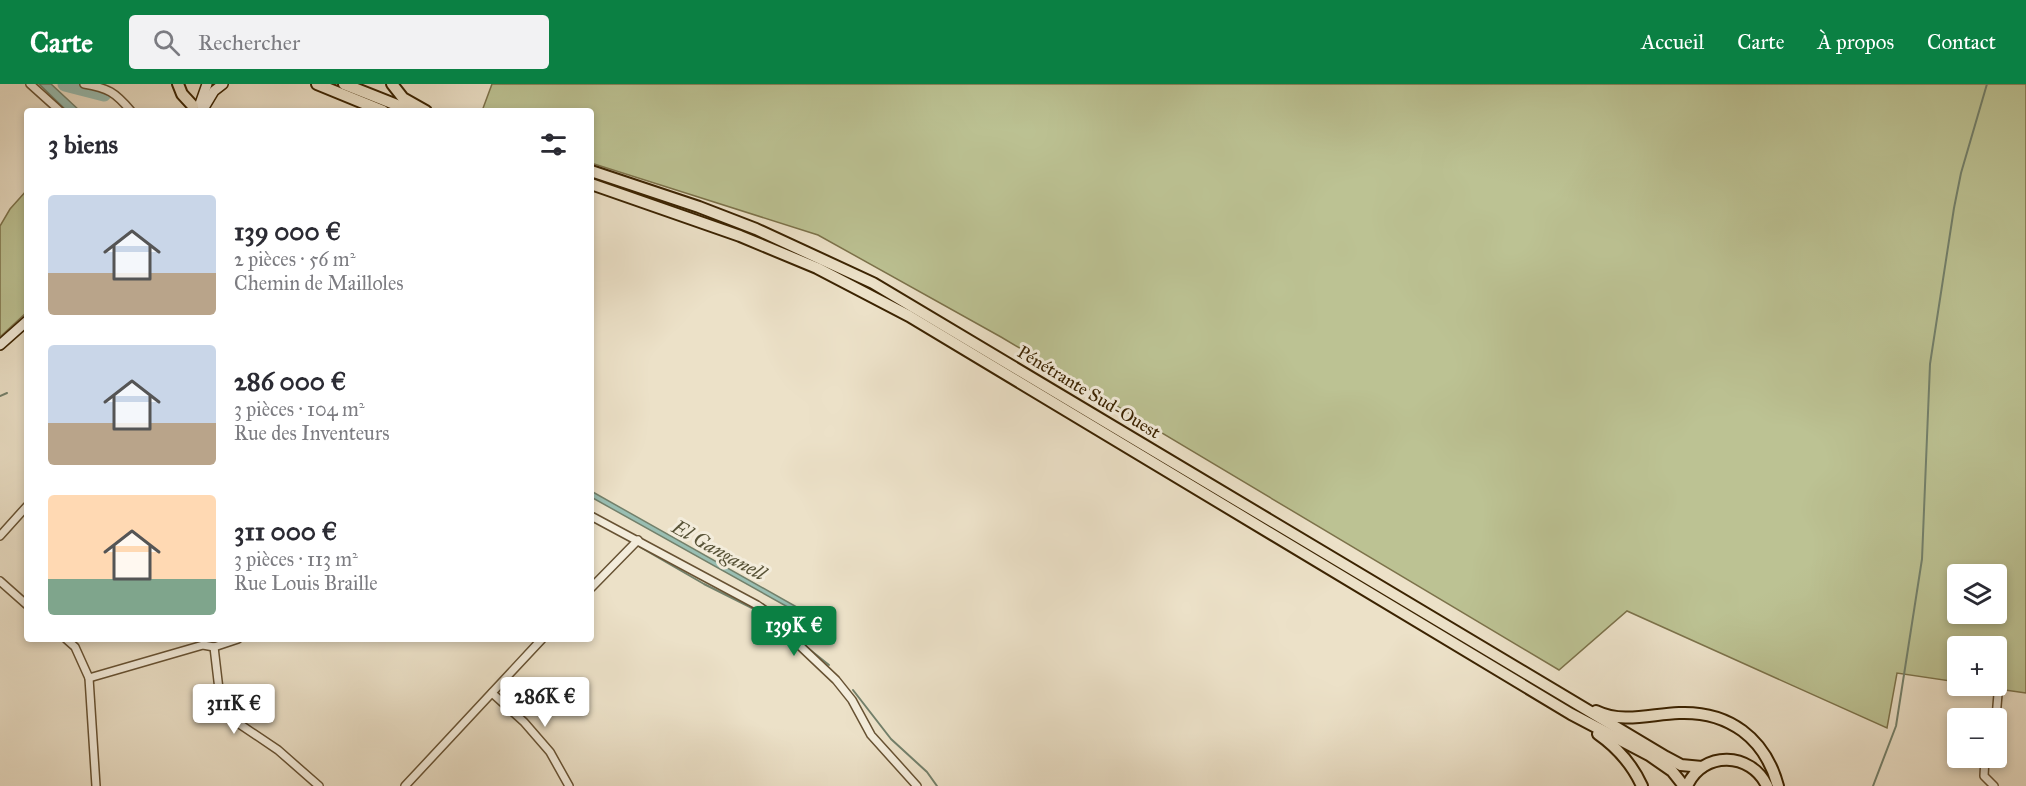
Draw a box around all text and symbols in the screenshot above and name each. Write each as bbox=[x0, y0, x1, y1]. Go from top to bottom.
search box bbox=[129, 15, 549, 69]
text: Carte bbox=[30, 25, 93, 60]
icon: search bbox=[150, 26, 183, 59]
text: Rechercher bbox=[198, 29, 300, 56]
text: Accueil bbox=[1641, 29, 1704, 55]
text: Carte bbox=[1737, 29, 1785, 55]
text: À propos bbox=[1818, 29, 1894, 55]
text: Contact bbox=[1927, 29, 1996, 55]
text: 3 biens bbox=[48, 128, 118, 160]
icon: filters bbox=[537, 128, 570, 161]
text: 139 000 € bbox=[234, 215, 341, 247]
icon: home bbox=[96, 219, 168, 291]
text: 2 pièces · 56 m² bbox=[234, 247, 355, 271]
text: Chemin de Mailloles bbox=[234, 271, 404, 295]
street label: Pénétrante Sud-Ouest bbox=[1014, 341, 1165, 444]
text: 286 000 € bbox=[234, 365, 346, 397]
icon: home bbox=[96, 369, 168, 441]
text: 3 pièces · 104 m² bbox=[234, 397, 365, 421]
text: Rue des Inventeurs bbox=[234, 421, 390, 445]
water label: El Ganganell bbox=[667, 514, 772, 586]
text: 311 000 € bbox=[234, 515, 337, 547]
icon: home bbox=[96, 519, 168, 591]
text: 3 pièces · 113 m² bbox=[234, 547, 358, 571]
map controls bbox=[1947, 564, 2007, 768]
button: layers bbox=[1947, 564, 2007, 624]
text: Rue Louis Braille bbox=[234, 571, 378, 595]
pin: 139K € bbox=[745, 606, 843, 657]
text: 139K € bbox=[765, 613, 823, 637]
button: + bbox=[1947, 636, 2007, 696]
pin: 286K € bbox=[496, 677, 594, 728]
pin: 311K € bbox=[185, 684, 283, 735]
text: 286K € bbox=[514, 684, 576, 708]
text: 311K € bbox=[207, 691, 261, 715]
button: − bbox=[1947, 708, 2007, 768]

